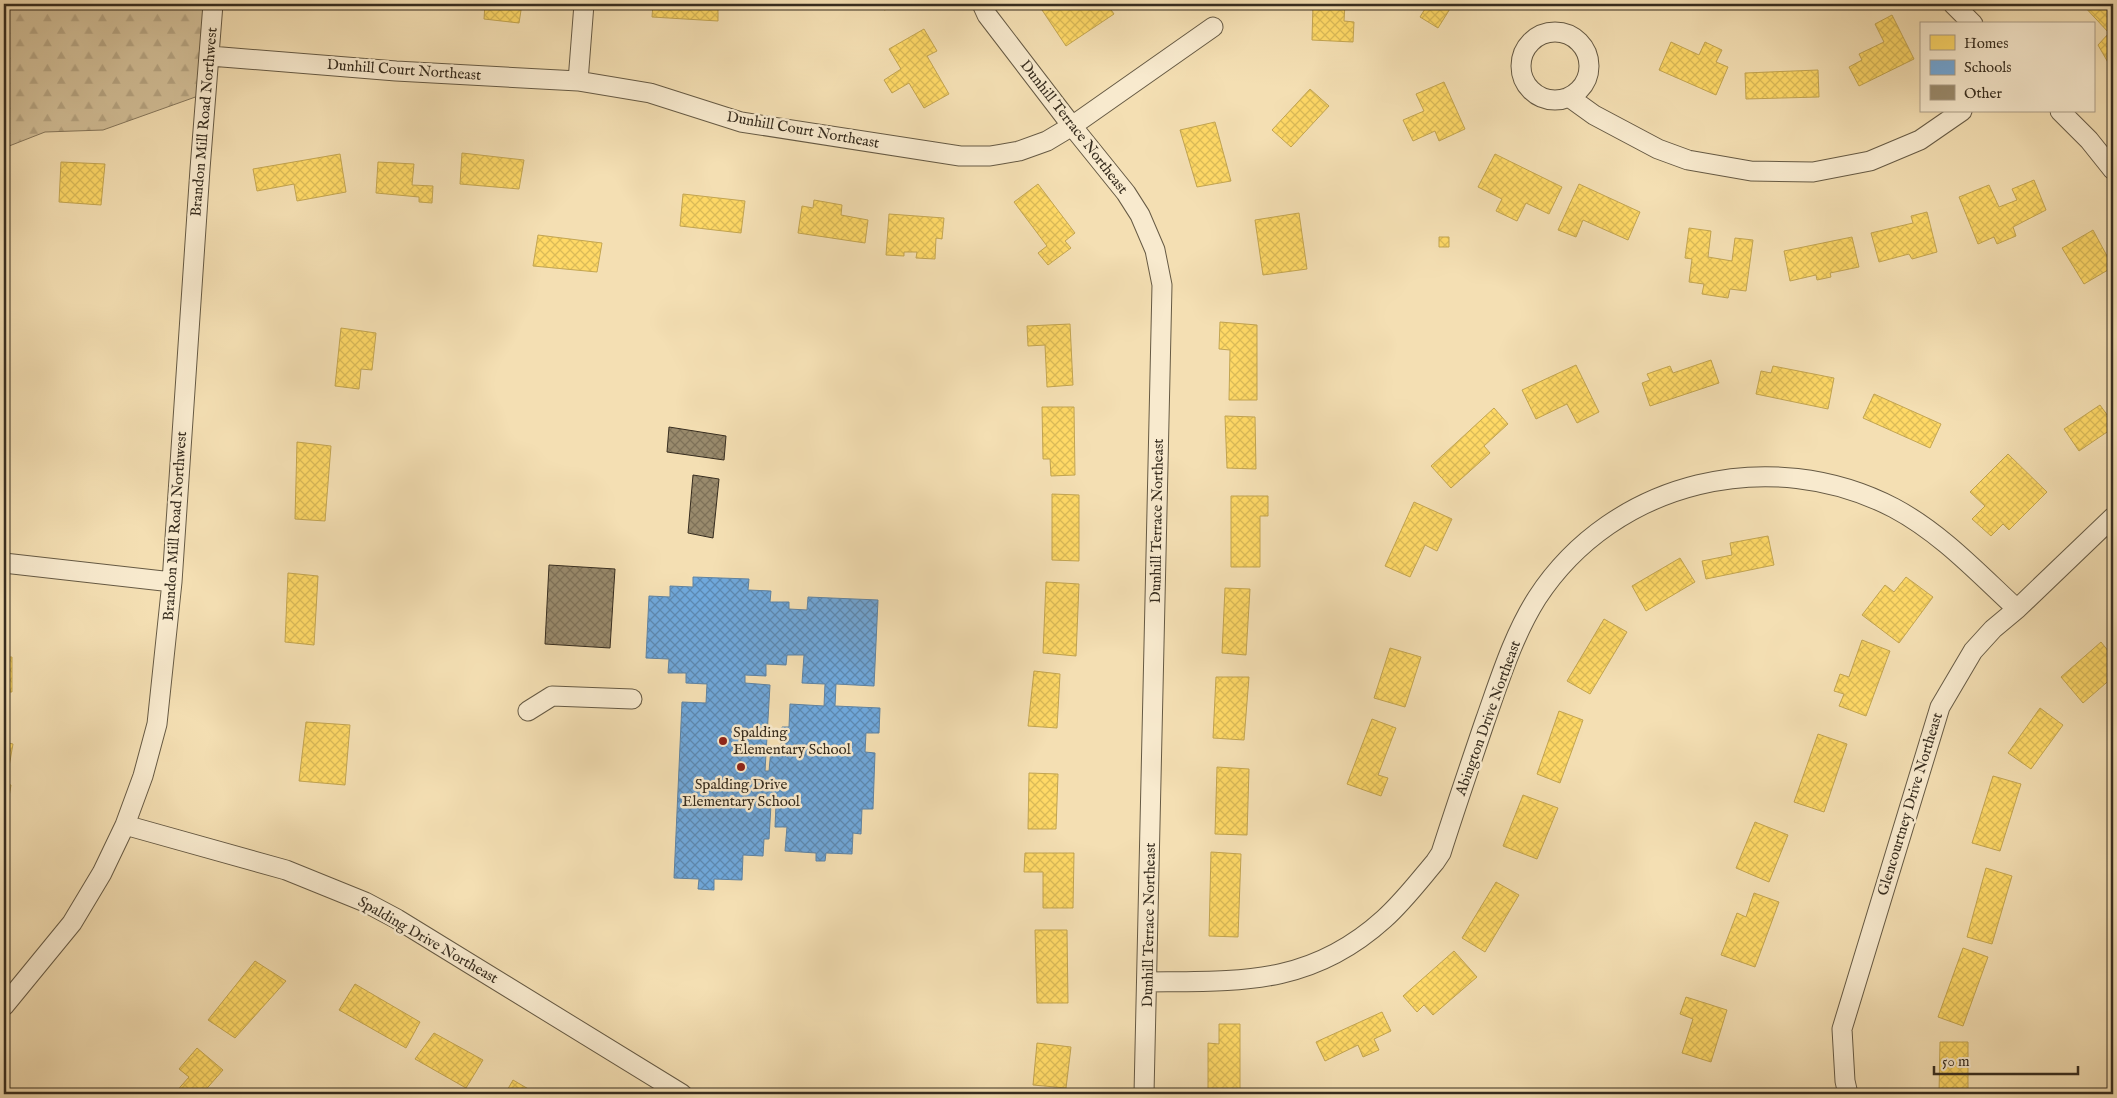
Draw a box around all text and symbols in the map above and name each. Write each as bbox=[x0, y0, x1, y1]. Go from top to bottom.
legend bbox=[1920, 22, 2094, 112]
street label: Brandon Mill Road Northwest bbox=[186, 26, 222, 218]
text: Homes bbox=[1964, 34, 2008, 53]
street label: Dunhill Court Northeast bbox=[326, 55, 482, 85]
street label: Dunhill Terrace Northeast bbox=[1016, 56, 1132, 198]
text: Schools bbox=[1964, 58, 2012, 77]
text: Other bbox=[1964, 84, 2002, 103]
street label: Dunhill Court Northeast bbox=[725, 107, 881, 153]
street label: Brandon Mill Road Northwest bbox=[159, 431, 191, 621]
street label: Dunhill Terrace Northeast bbox=[1146, 438, 1168, 604]
street label: Abington Drive Northeast bbox=[1451, 638, 1525, 799]
street label: Glencourtney Drive Northeast bbox=[1873, 710, 1947, 898]
place label: Spalding Elementary School bbox=[733, 723, 852, 759]
marker: Spalding Elementary School bbox=[717, 735, 729, 747]
marker: Spalding Drive Elementary School bbox=[735, 761, 747, 773]
place label: Spalding Drive Elementary School bbox=[682, 775, 801, 811]
street label: Dunhill Terrace Northeast bbox=[1138, 842, 1160, 1008]
street label: Spalding Drive Northeast bbox=[354, 892, 502, 988]
scale bar bbox=[1934, 1043, 2078, 1075]
text: 50 m bbox=[1942, 1052, 1970, 1071]

